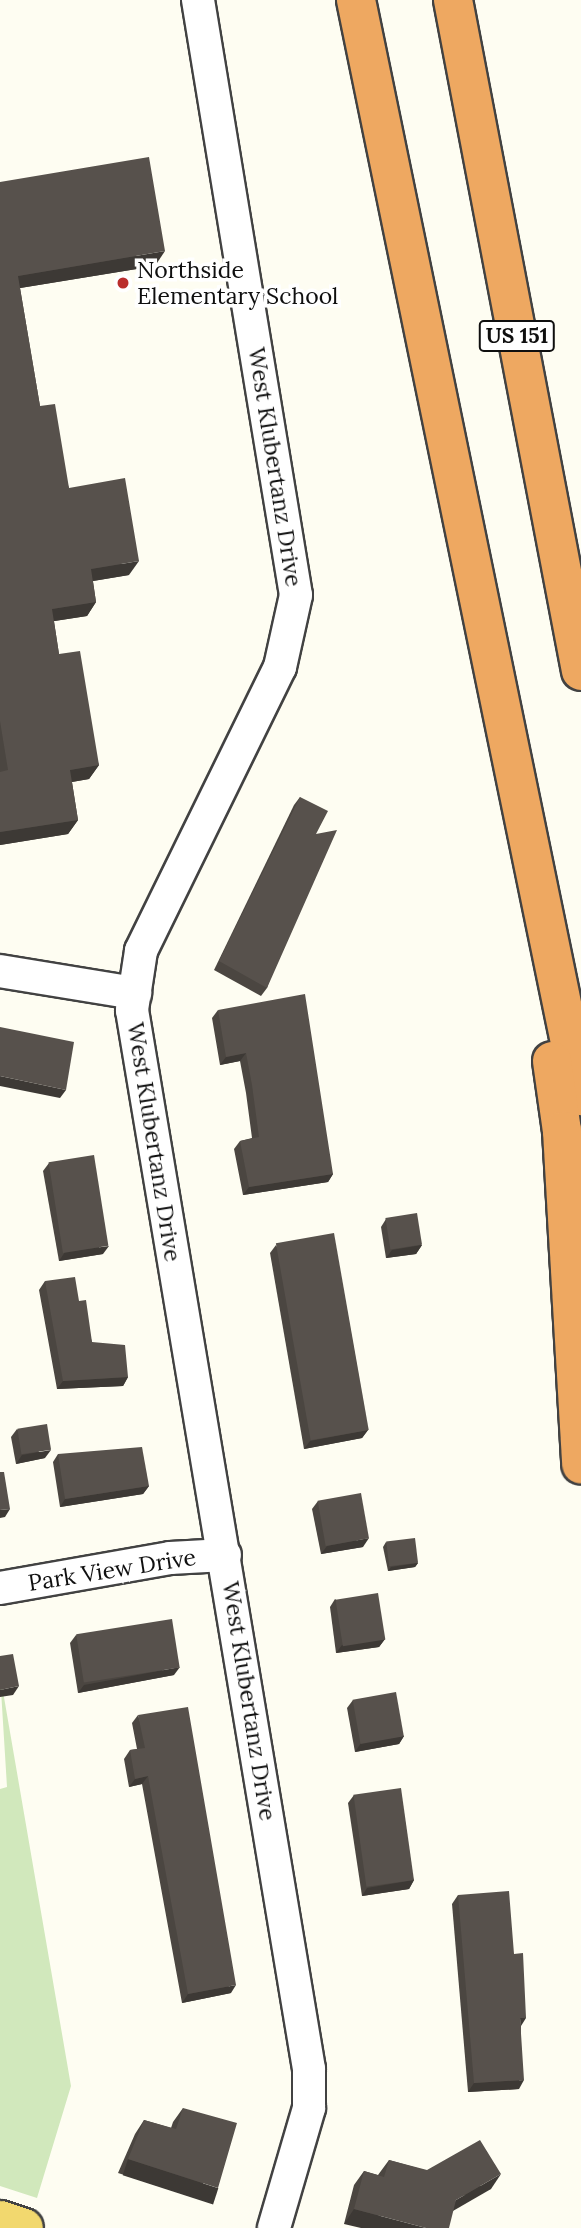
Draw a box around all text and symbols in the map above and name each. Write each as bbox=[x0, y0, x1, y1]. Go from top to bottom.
place label: Northside Elementary School bbox=[137, 256, 338, 310]
marker: Northside Elementary School bbox=[115, 275, 131, 291]
road number: US 151 bbox=[478, 318, 556, 354]
street label: West Klubertanz Drive bbox=[242, 345, 308, 589]
street label: West Klubertanz Drive bbox=[121, 1020, 187, 1264]
street label: Park View Drive bbox=[26, 1543, 198, 1597]
street label: West Klubertanz Drive bbox=[216, 1579, 282, 1823]

